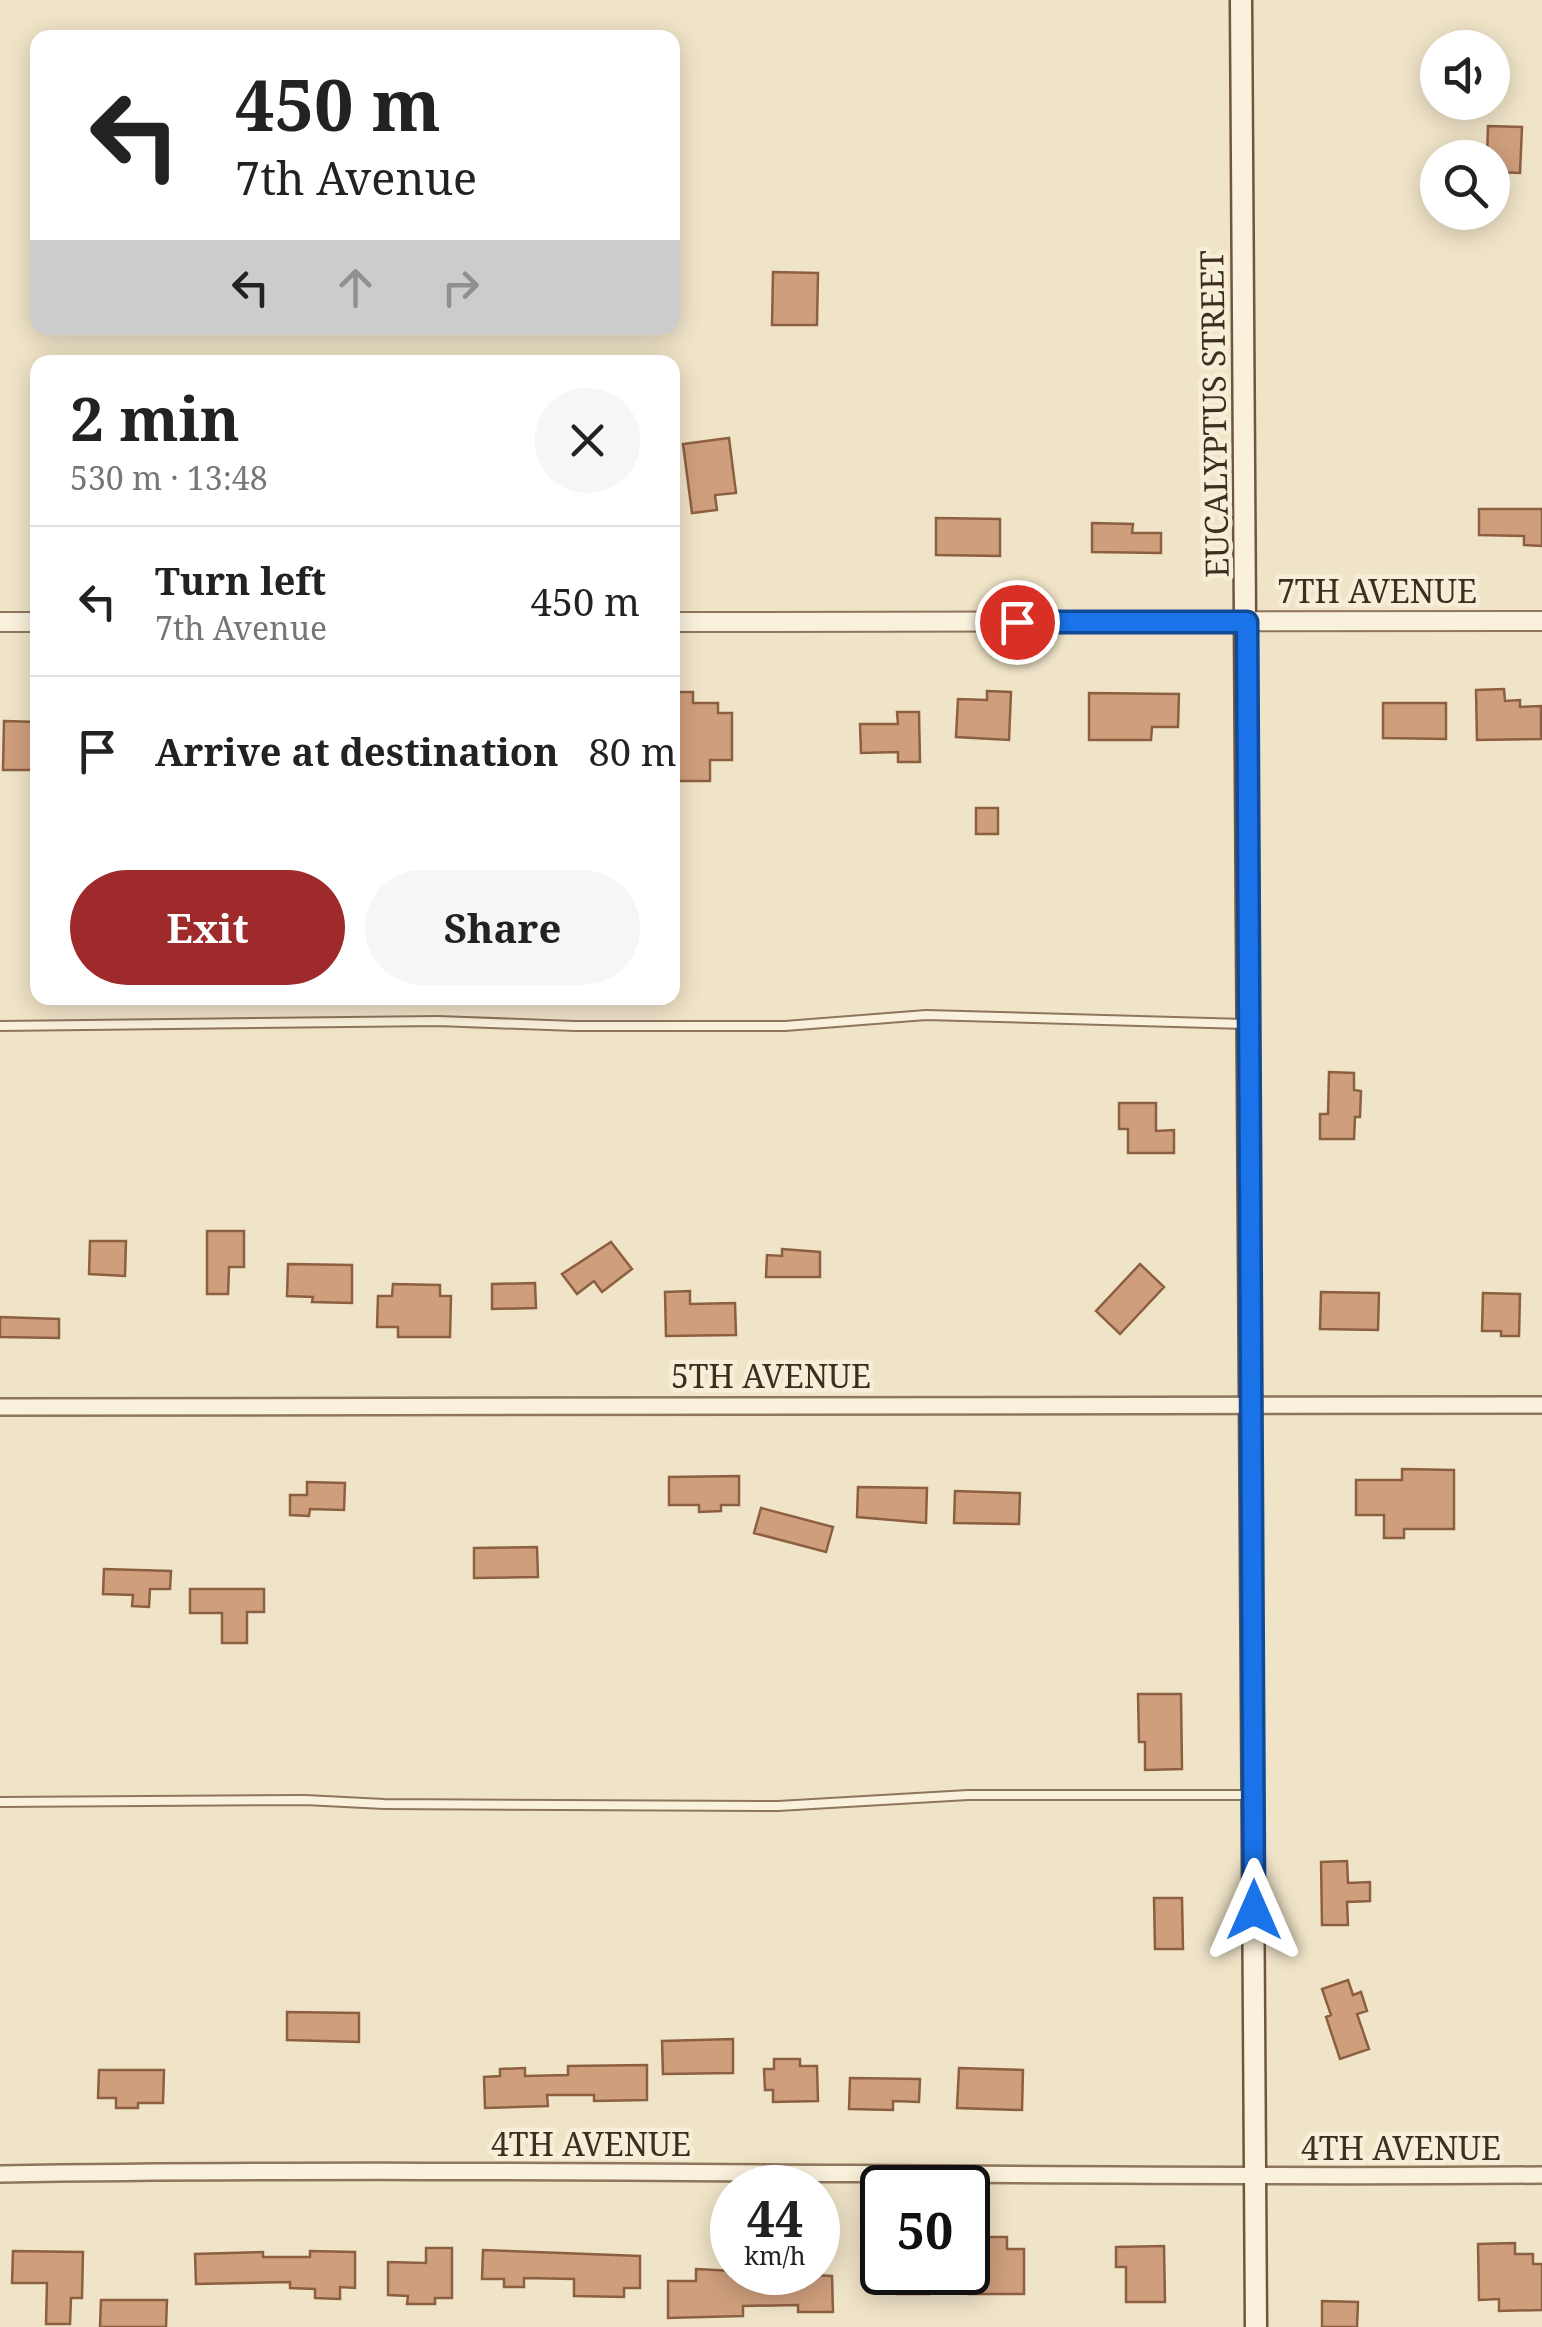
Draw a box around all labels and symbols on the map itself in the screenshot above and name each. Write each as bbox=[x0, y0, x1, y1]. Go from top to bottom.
street label: EUCALYPTUS STREET bbox=[1189, 250, 1238, 578]
street label: 7TH AVENUE bbox=[1277, 569, 1477, 612]
pin bbox=[975, 580, 1060, 665]
street label: 5TH AVENUE bbox=[671, 1354, 871, 1397]
position arrow bbox=[1202, 1858, 1306, 1962]
street label: 4TH AVENUE bbox=[491, 2122, 691, 2165]
street label: 4TH AVENUE bbox=[1301, 2126, 1501, 2169]
speed limit sign: 50 bbox=[860, 2165, 990, 2295]

